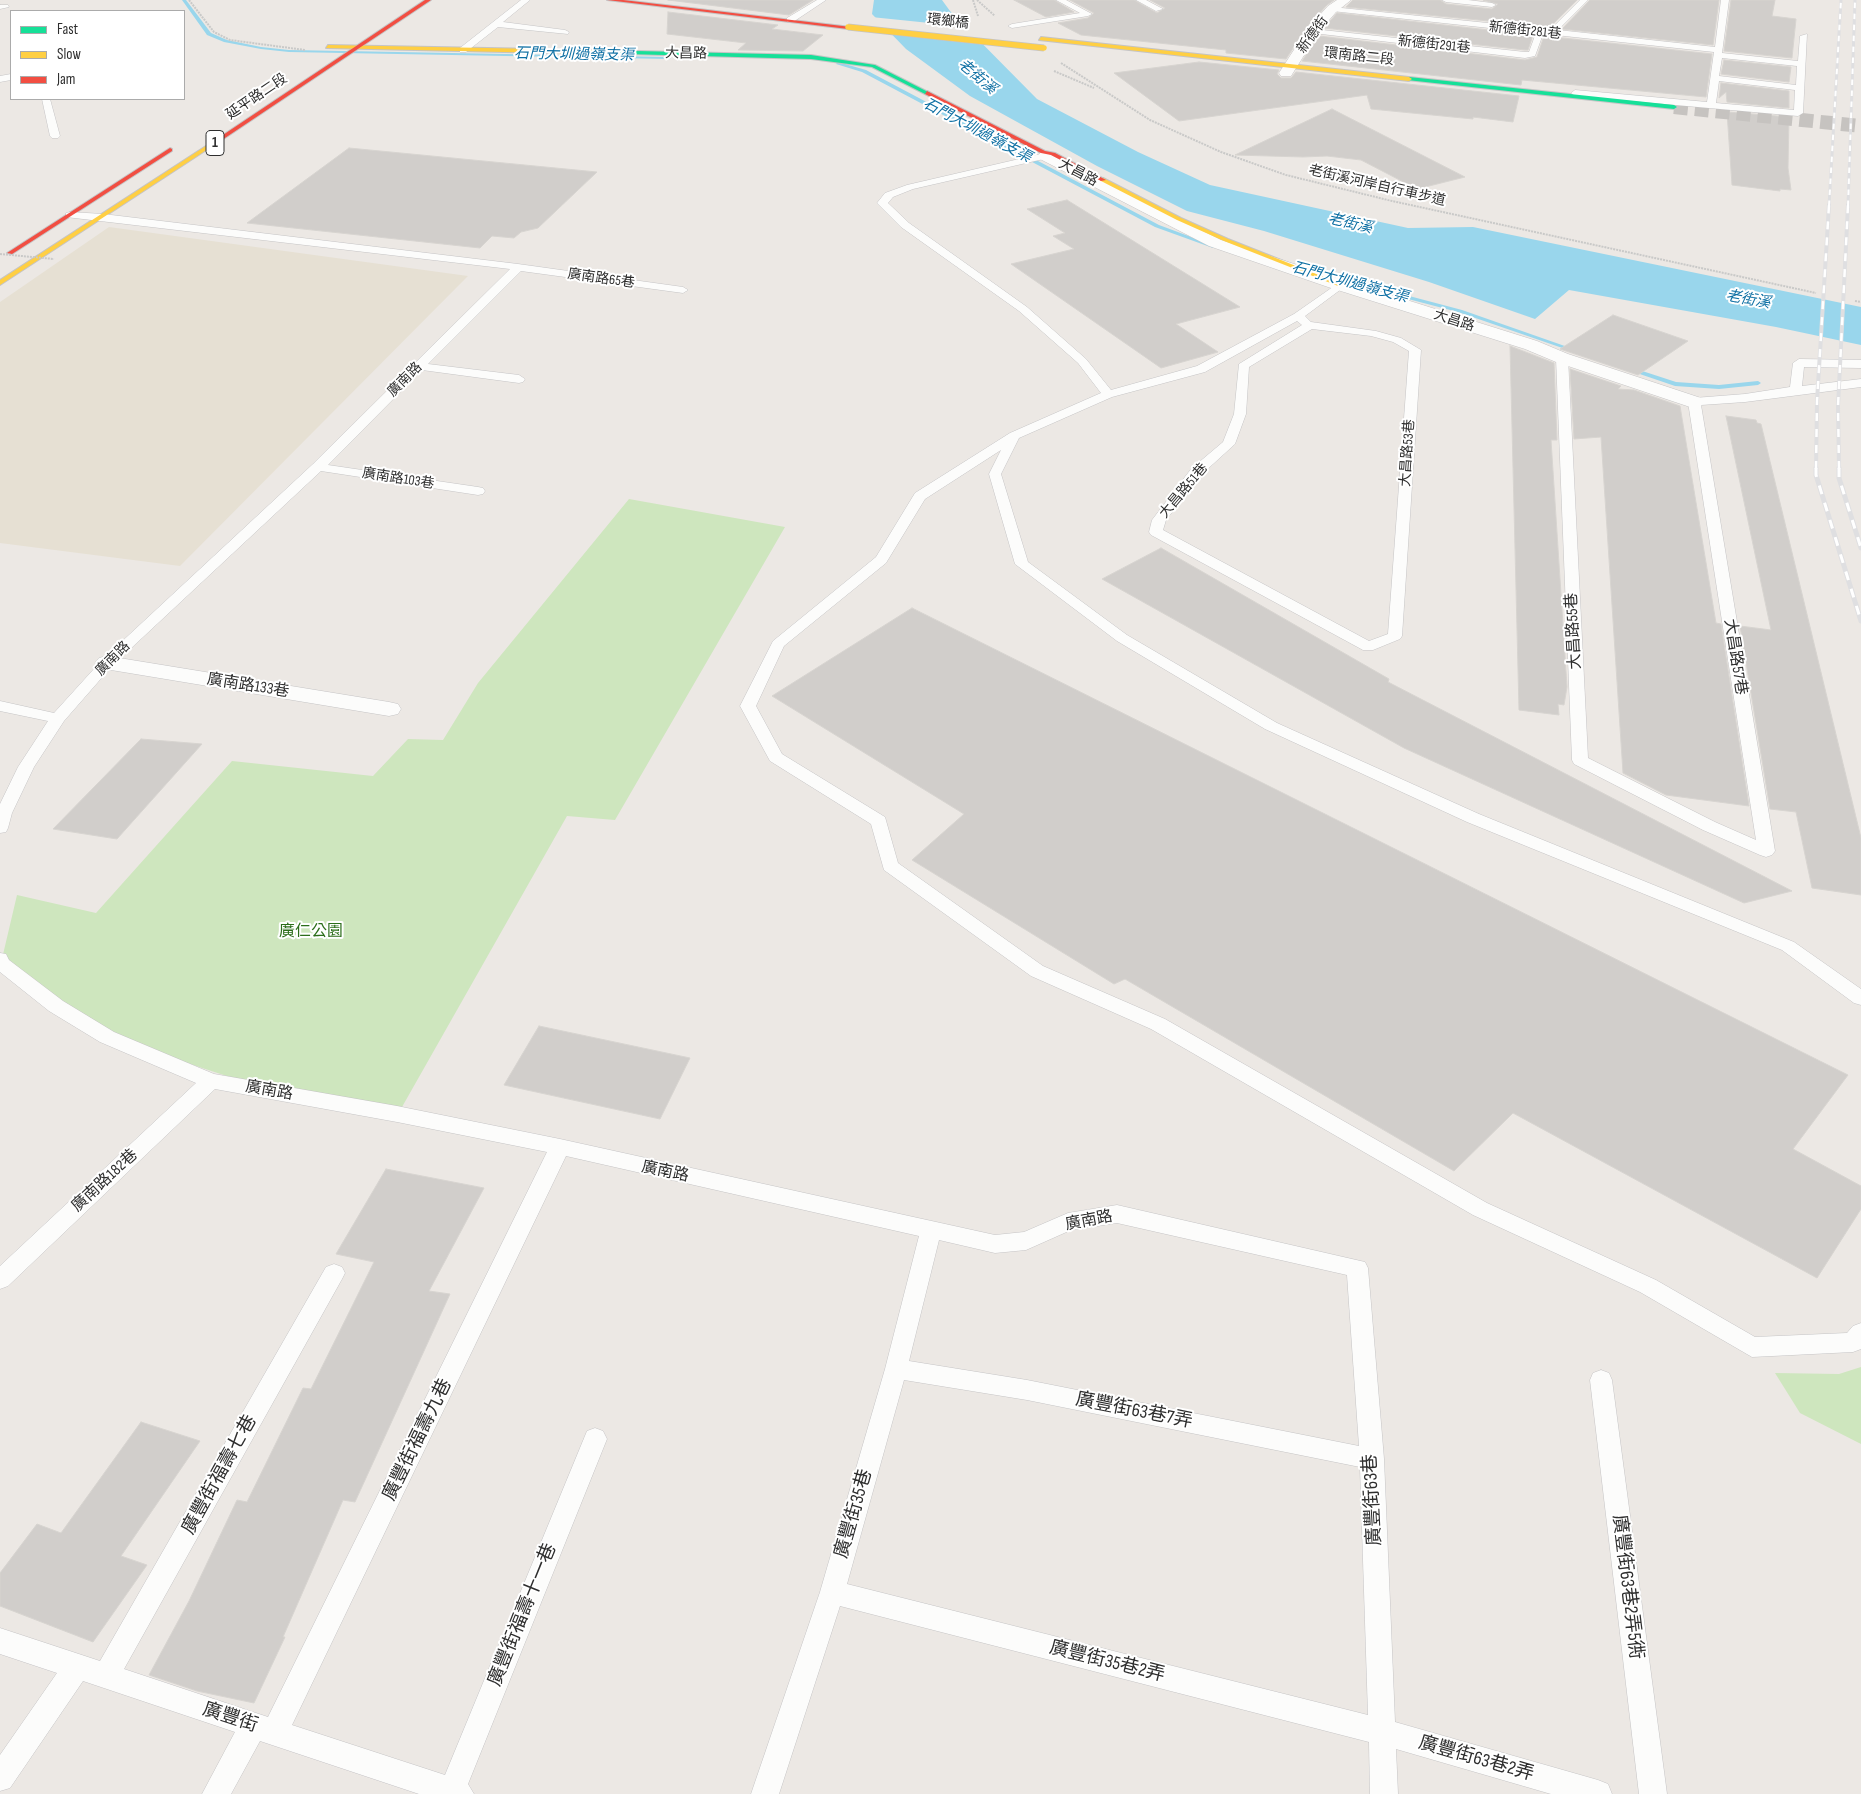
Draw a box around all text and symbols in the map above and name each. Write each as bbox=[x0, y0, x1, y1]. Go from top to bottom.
legend bbox=[10, 10, 185, 100]
street label: 環鄉橋 bbox=[926, 11, 970, 33]
street label: 新德街 bbox=[1294, 13, 1332, 57]
street label: 新德街281巷 bbox=[1488, 19, 1562, 43]
text: Fast bbox=[57, 20, 78, 39]
street label: 新德街291巷 bbox=[1397, 33, 1471, 57]
text: Slow bbox=[57, 45, 81, 64]
water label: 石門大圳過嶺支渠 bbox=[514, 45, 634, 65]
street label: 大昌路 bbox=[665, 45, 707, 63]
street label: 環南路二段 bbox=[1323, 45, 1395, 69]
water label: 老街溪 bbox=[954, 56, 1000, 98]
text: Jam bbox=[57, 70, 75, 89]
street label: 延平路二段 bbox=[223, 70, 291, 124]
water label: 石門大圳過嶺支渠 bbox=[920, 95, 1034, 167]
road number: 1 bbox=[206, 130, 224, 156]
street label: 大昌路 bbox=[1056, 156, 1100, 190]
street label: 老街溪河岸自行車步道 bbox=[1307, 162, 1447, 210]
water label: 老街溪 bbox=[1326, 210, 1374, 238]
water label: 石門大圳過嶺支渠 bbox=[1290, 259, 1410, 307]
street label: 廣南路65巷 bbox=[566, 266, 636, 292]
water label: 老街溪 bbox=[1724, 287, 1772, 313]
street label: 大昌路 bbox=[1431, 307, 1477, 335]
street label: 廣南路 bbox=[384, 359, 426, 401]
street label: 大昌路53巷 bbox=[1397, 419, 1419, 487]
street label: 大昌路51巷 bbox=[1156, 460, 1212, 522]
street label: 廣南路103巷 bbox=[361, 465, 435, 493]
street label: 大昌路55巷 bbox=[1562, 592, 1586, 670]
street label: 大昌路57巷 bbox=[1720, 618, 1750, 696]
street label: 廣南路 bbox=[92, 638, 134, 680]
street label: 廣南路133巷 bbox=[205, 670, 291, 702]
park label: 廣仁公園 bbox=[279, 922, 343, 942]
street label: 廣南路 bbox=[244, 1077, 294, 1105]
street label: 廣南路182巷 bbox=[68, 1146, 142, 1216]
street label: 廣南路 bbox=[640, 1158, 690, 1186]
street label: 廣南路 bbox=[1064, 1207, 1114, 1235]
street label: 廣豐街福壽九巷 bbox=[379, 1375, 457, 1505]
street label: 廣豐街63巷7弄 bbox=[1073, 1388, 1195, 1434]
street label: 廣豐街福壽七巷 bbox=[178, 1411, 262, 1539]
street label: 廣豐街63巷 bbox=[1359, 1453, 1387, 1547]
street label: 廣豐街35巷 bbox=[830, 1467, 878, 1561]
street label: 廣豐街63巷2弄5衖 bbox=[1607, 1513, 1647, 1661]
street label: 廣豐街福壽十一巷 bbox=[484, 1540, 562, 1690]
street label: 廣豐街35巷2弄 bbox=[1047, 1637, 1167, 1687]
street label: 廣豐街 bbox=[199, 1698, 261, 1738]
street label: 廣豐街63巷2弄 bbox=[1416, 1732, 1536, 1786]

